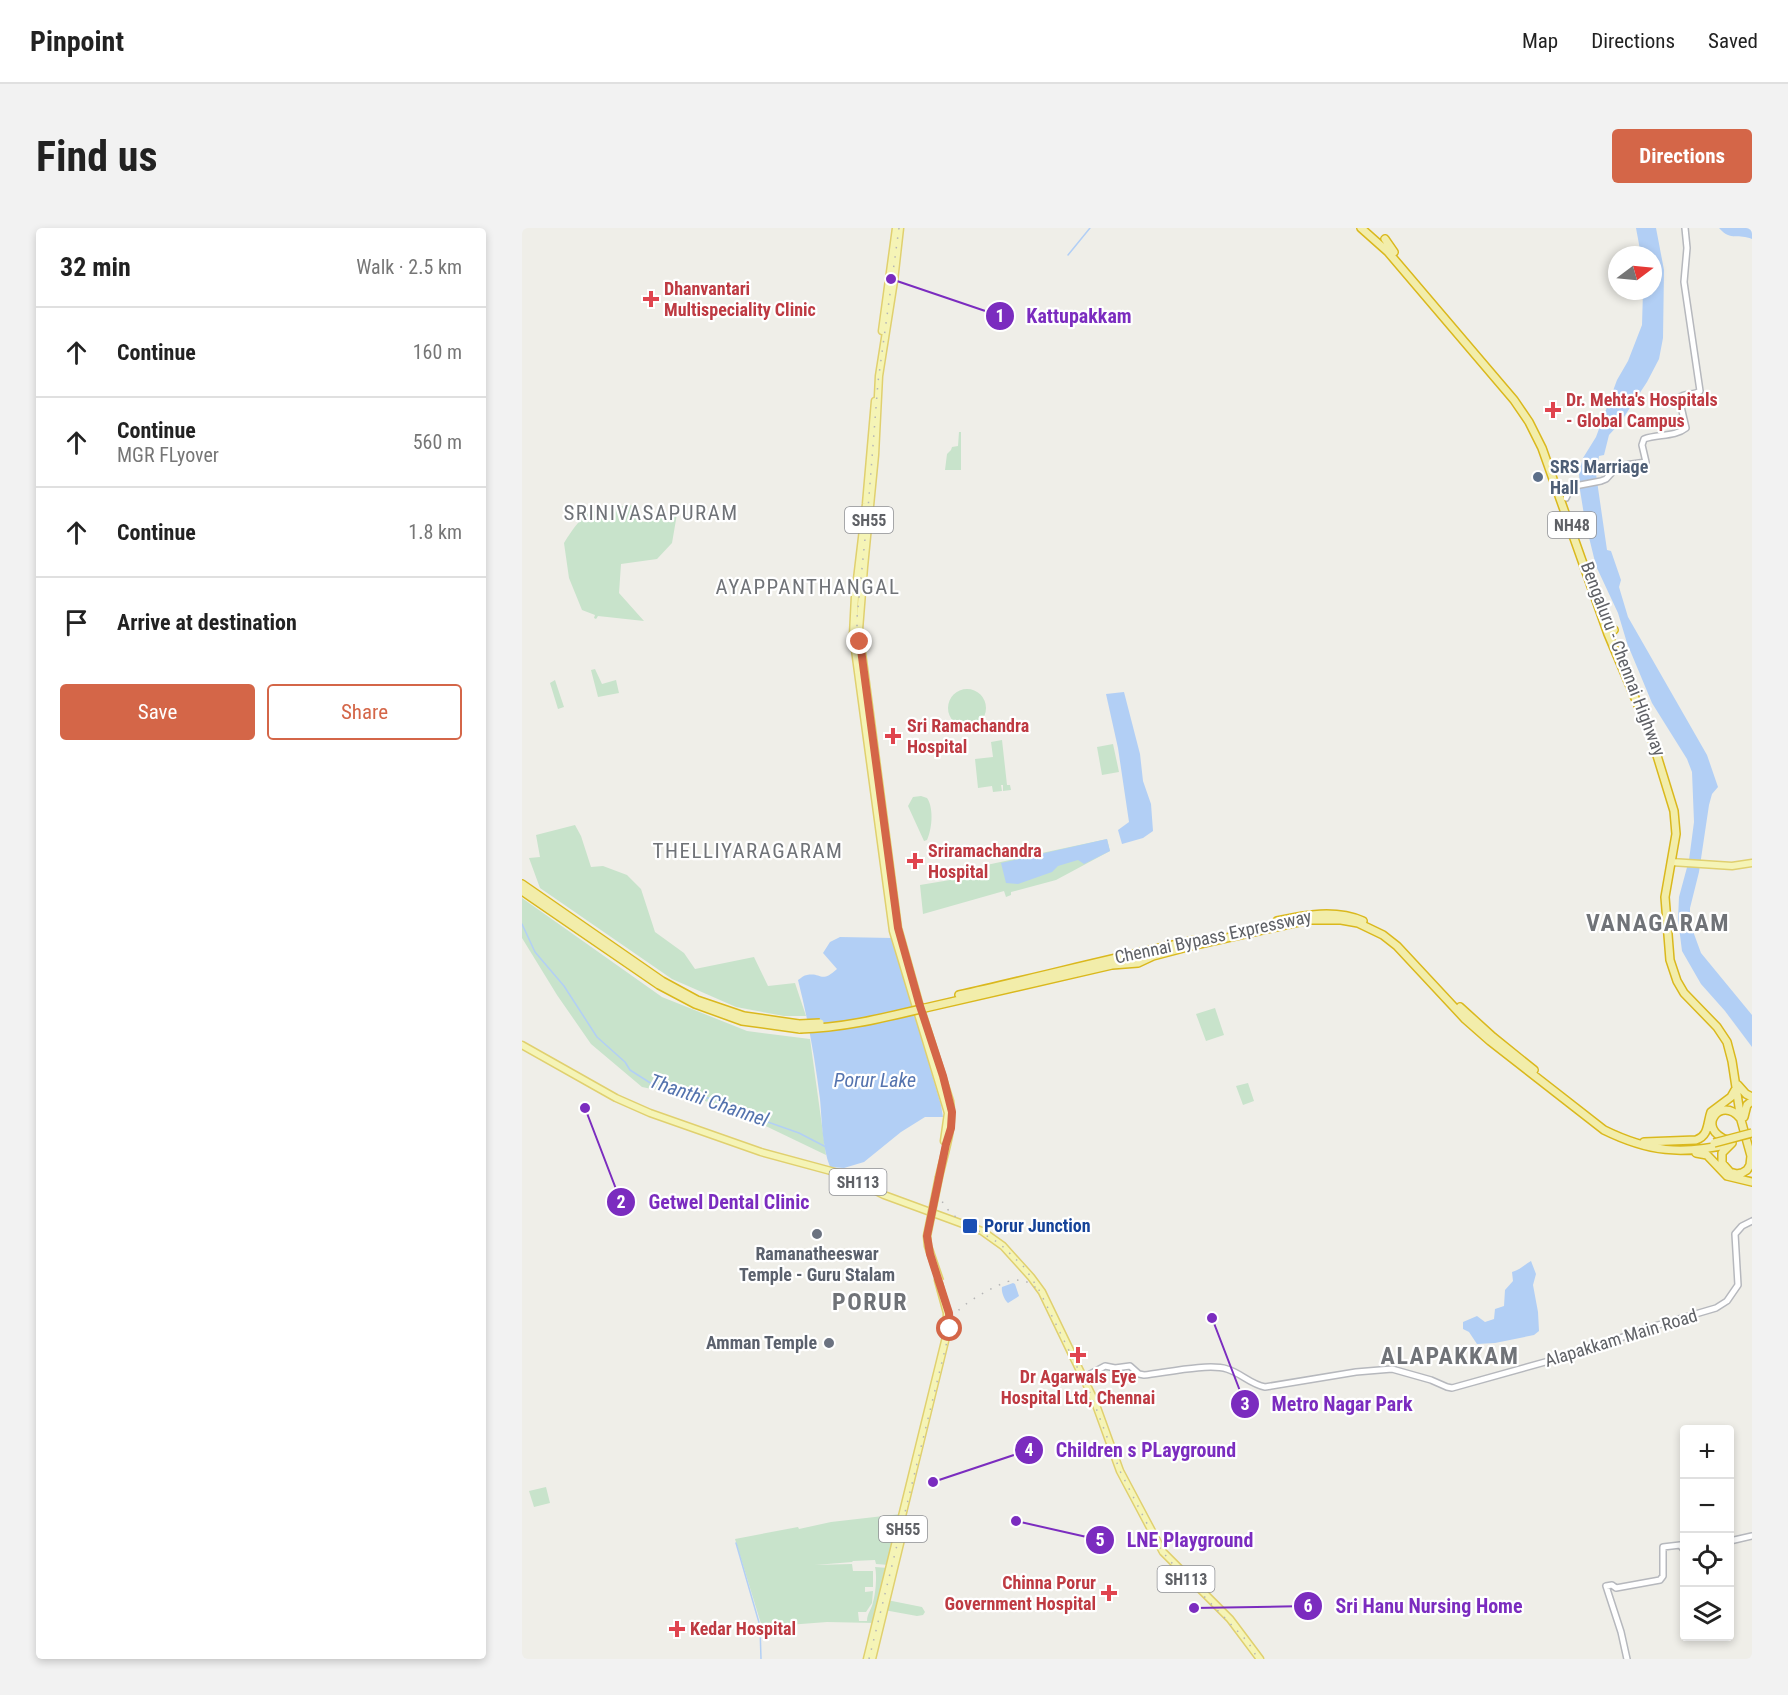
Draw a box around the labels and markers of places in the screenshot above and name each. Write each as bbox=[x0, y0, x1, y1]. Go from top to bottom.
place label: Dhanvantari Multispeciality Clinic bbox=[664, 278, 816, 320]
marker: Dhanvantari Multispeciality Clinic bbox=[642, 290, 660, 308]
callout: Kattupakkam bbox=[985, 297, 1144, 335]
place label: Dr. Mehta's Hospitals - Global Campus bbox=[1566, 389, 1718, 431]
marker: Dr. Mehta's Hospitals - Global Campus bbox=[1544, 401, 1562, 419]
place label: SRS Marriage Hall bbox=[1550, 456, 1649, 498]
marker: SRS Marriage Hall bbox=[1531, 470, 1545, 484]
place label: Sri Ramachandra Hospital bbox=[907, 715, 1029, 757]
marker: Sri Ramachandra Hospital bbox=[884, 727, 902, 745]
place label: Sriramachandra Hospital bbox=[928, 840, 1042, 882]
marker: Sriramachandra Hospital bbox=[906, 852, 924, 870]
callout: Getwel Dental Clinic bbox=[606, 1183, 821, 1221]
place label: Porur Junction bbox=[984, 1215, 1091, 1236]
marker: Porur Junction bbox=[961, 1217, 979, 1235]
marker: Ramanatheeswar Temple - Guru Stalam bbox=[810, 1227, 824, 1241]
place label: Ramanatheeswar Temple - Guru Stalam bbox=[739, 1243, 895, 1285]
place label: Amman Temple bbox=[706, 1332, 817, 1353]
marker: Amman Temple bbox=[822, 1336, 836, 1350]
marker: Dr Agarwals Eye Hospital Ltd, Chennai bbox=[1069, 1346, 1087, 1364]
place label: Dr Agarwals Eye Hospital Ltd, Chennai bbox=[1001, 1366, 1155, 1408]
callout: Metro Nagar Park bbox=[1230, 1385, 1425, 1423]
callout: Children s PLayground bbox=[1014, 1431, 1249, 1469]
callout: LNE Playground bbox=[1085, 1521, 1265, 1559]
place label: Chinna Porur Government Hospital bbox=[945, 1572, 1096, 1614]
marker: Chinna Porur Government Hospital bbox=[1100, 1584, 1118, 1602]
callout: Sri Hanu Nursing Home bbox=[1293, 1587, 1534, 1625]
place label: Kedar Hospital bbox=[690, 1618, 796, 1639]
marker: Kedar Hospital bbox=[668, 1620, 686, 1638]

